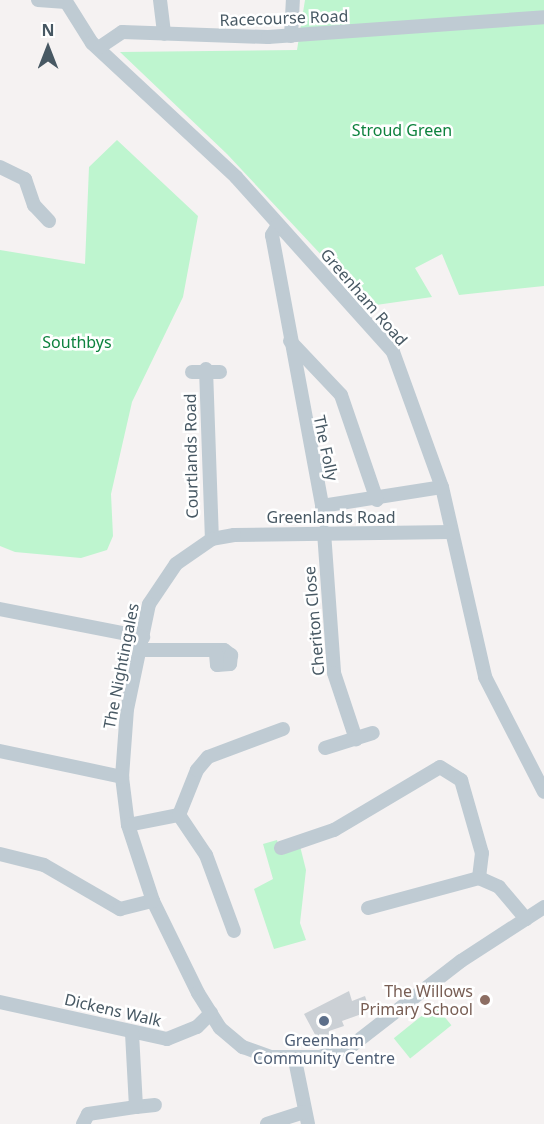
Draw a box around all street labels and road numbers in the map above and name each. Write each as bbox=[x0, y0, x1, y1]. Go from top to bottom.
street label: Racecourse Road bbox=[219, 6, 349, 30]
street label: Greenham Road bbox=[317, 245, 411, 349]
street label: Courtlands Road bbox=[180, 393, 202, 519]
street label: The Folly bbox=[310, 414, 342, 482]
street label: Greenlands Road bbox=[267, 507, 395, 527]
street label: Cheriton Close bbox=[300, 565, 328, 677]
street label: The Nightingales bbox=[99, 602, 143, 730]
street label: Dickens Walk bbox=[63, 990, 163, 1030]

